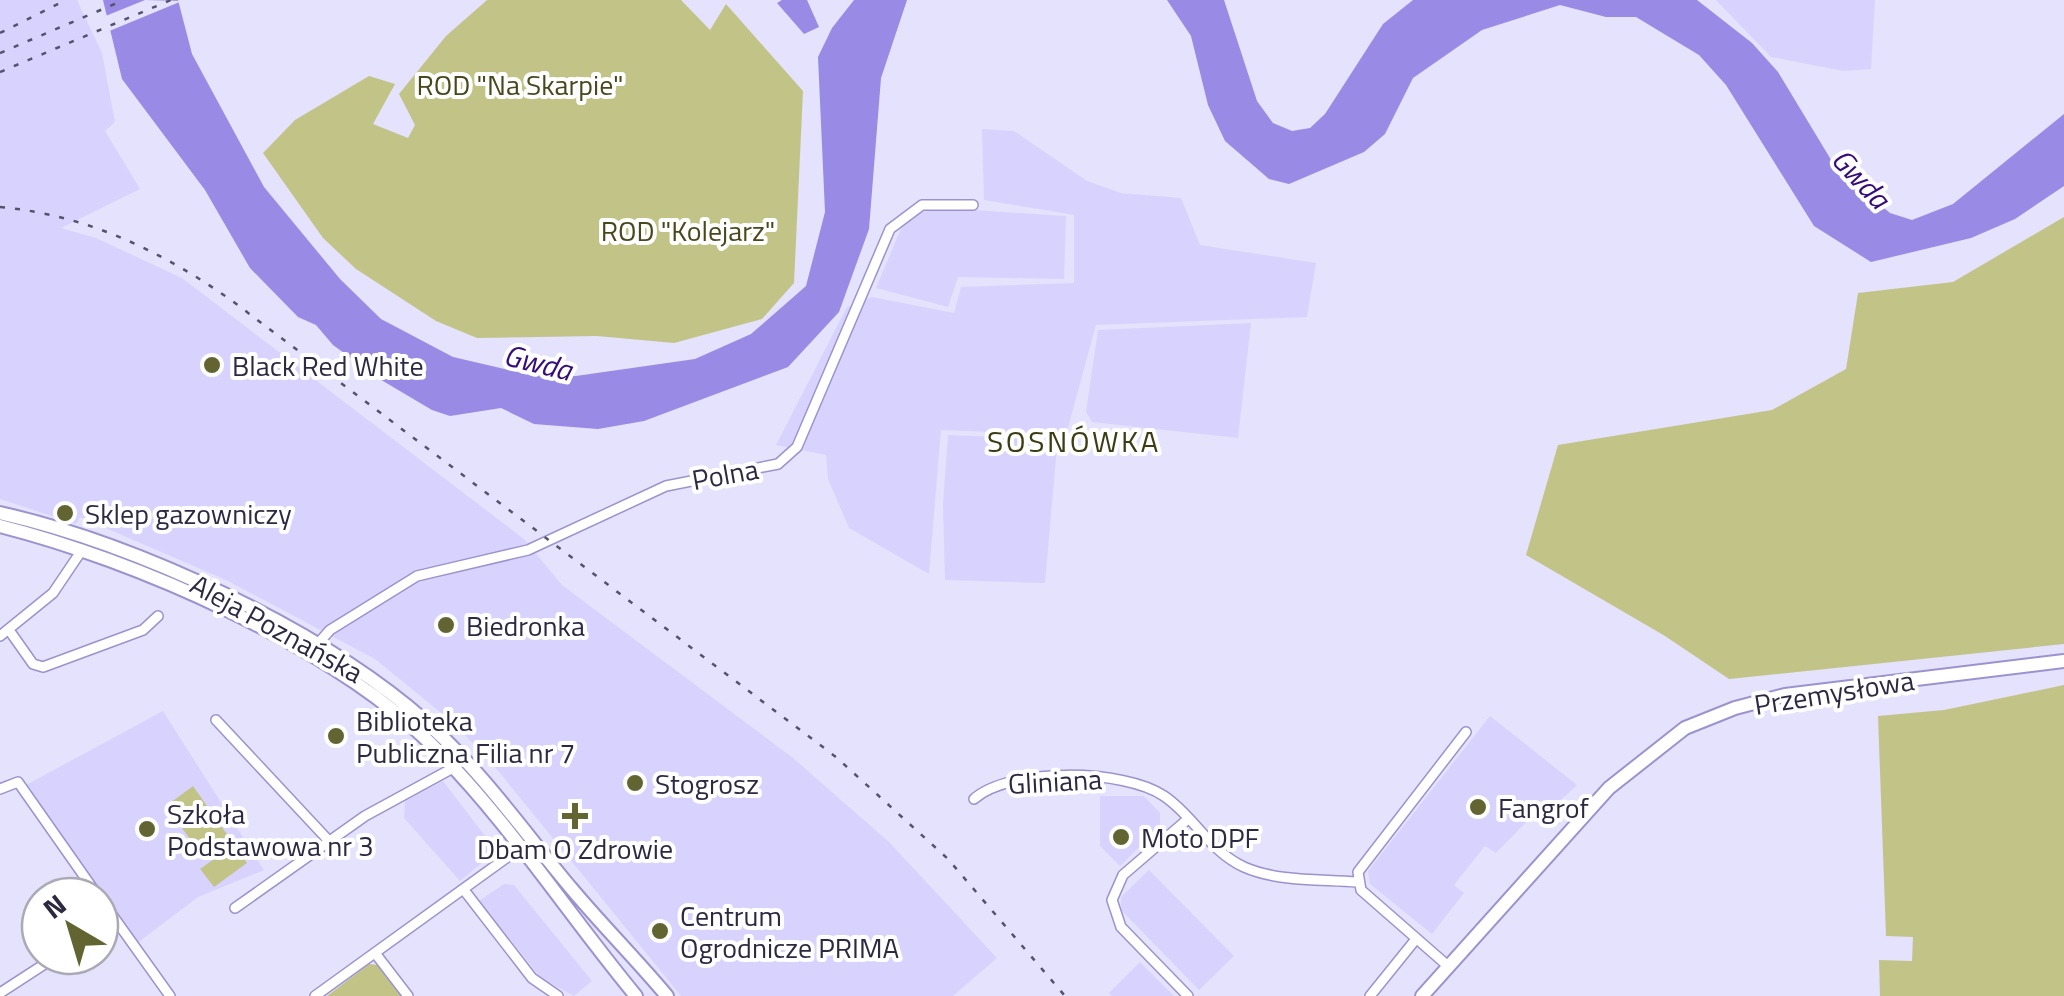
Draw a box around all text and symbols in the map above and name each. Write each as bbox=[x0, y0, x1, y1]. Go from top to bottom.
park label: ROD "Na Skarpie" bbox=[417, 63, 623, 106]
water label: Gwda bbox=[1821, 137, 1903, 220]
park label: ROD "Kolejarz" bbox=[601, 209, 775, 252]
water label: Gwda bbox=[499, 331, 579, 393]
place label: Black Red White bbox=[232, 344, 424, 387]
marker: Black Red White bbox=[201, 354, 223, 376]
district label: SOSNÓWKA bbox=[987, 418, 1161, 464]
street label: Polna bbox=[688, 447, 762, 501]
place label: Sklep gazowniczy bbox=[85, 492, 292, 535]
marker: Sklep gazowniczy bbox=[54, 502, 76, 524]
street label: Aleja Poznańska bbox=[183, 563, 371, 693]
place label: Biedronka bbox=[466, 604, 585, 647]
marker: Biedronka bbox=[435, 614, 457, 636]
street label: Przemysłowa bbox=[1751, 658, 1917, 726]
place label: Biblioteka Publiczna Filia nr 7 bbox=[356, 699, 575, 774]
marker: Biblioteka Publiczna Filia nr 7 bbox=[325, 725, 347, 747]
street label: Gliniana bbox=[1007, 757, 1103, 805]
place label: Stogrosz bbox=[655, 762, 759, 805]
marker: Stogrosz bbox=[624, 772, 646, 794]
place label: Fangrof bbox=[1498, 786, 1589, 829]
place label: Szkoła Podstawowa nr 3 bbox=[167, 792, 374, 867]
marker: Fangrof bbox=[1467, 796, 1489, 818]
marker: Dbam O Zdrowie bbox=[564, 805, 586, 827]
place label: Moto DPF bbox=[1141, 816, 1259, 859]
marker: Szkoła Podstawowa nr 3 bbox=[136, 818, 158, 840]
marker: Moto DPF bbox=[1110, 826, 1132, 848]
place label: Dbam O Zdrowie bbox=[477, 827, 673, 870]
north arrow bbox=[20, 876, 120, 976]
text: N bbox=[33, 883, 75, 929]
place label: Centrum Ogrodnicze PRIMA bbox=[680, 894, 899, 969]
marker: Centrum Ogrodnicze PRIMA bbox=[649, 920, 671, 942]

